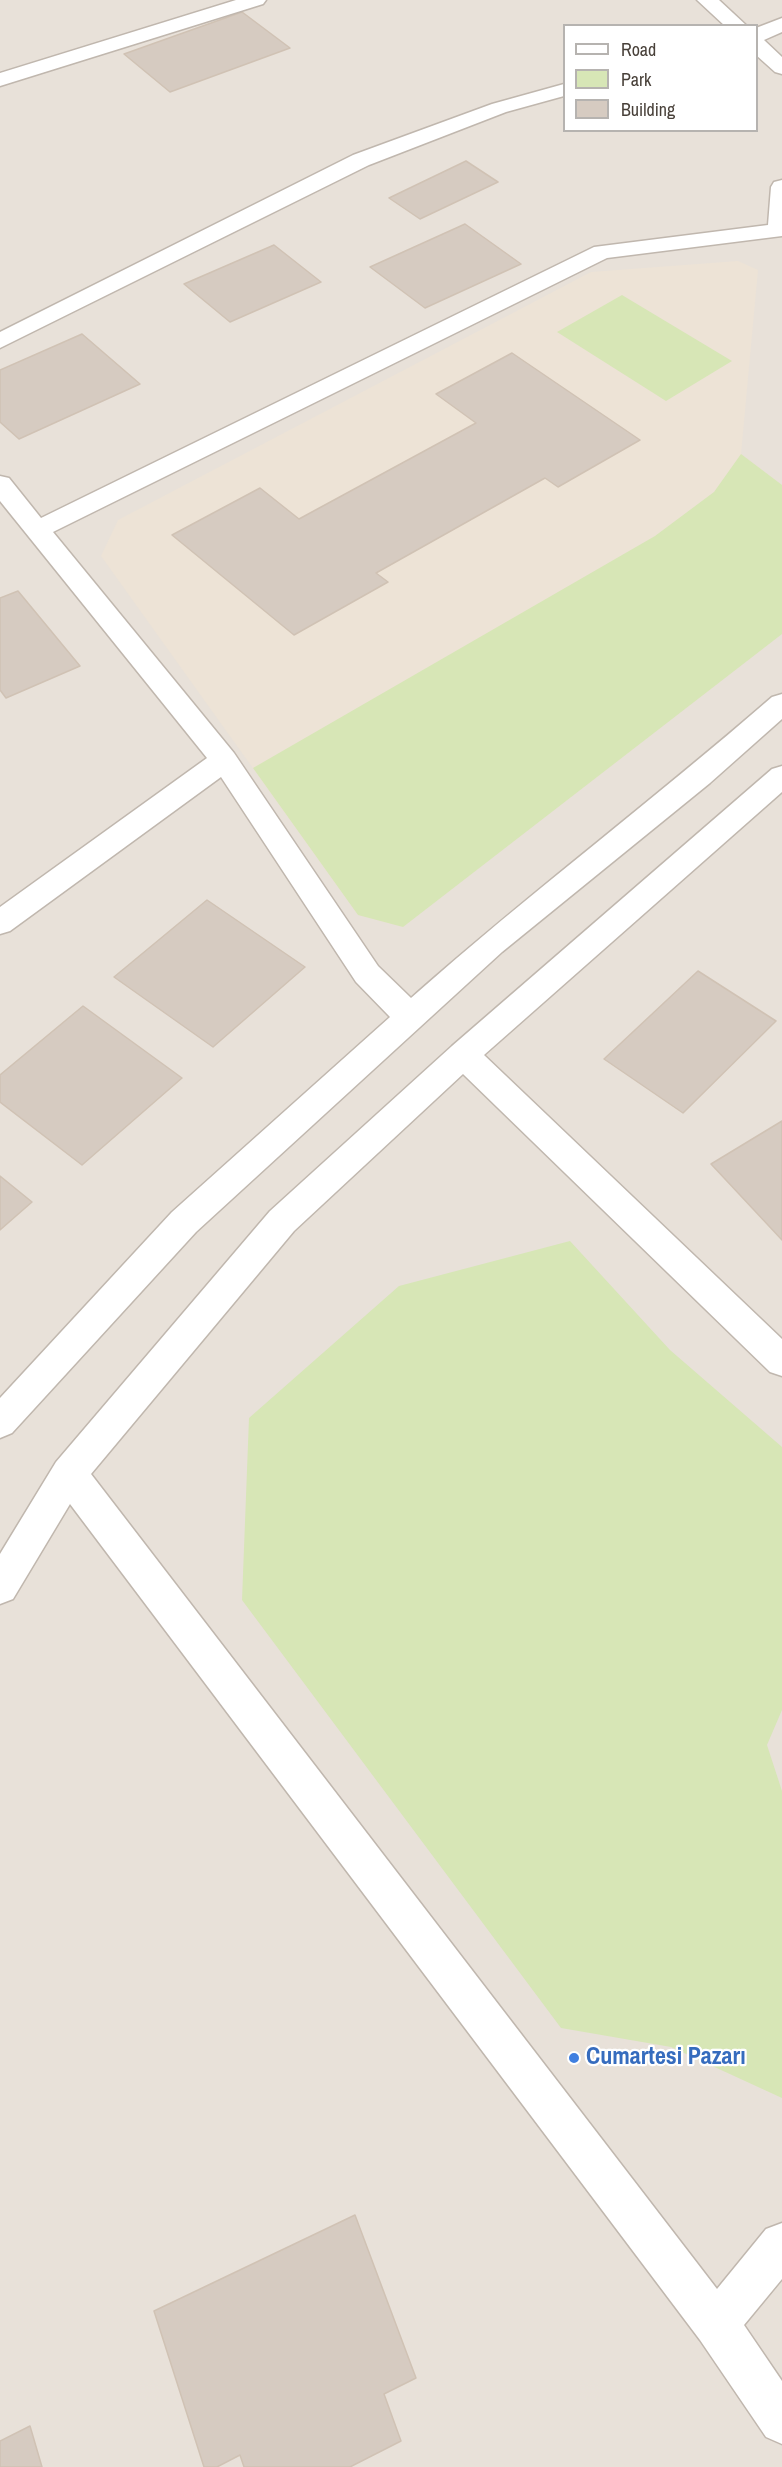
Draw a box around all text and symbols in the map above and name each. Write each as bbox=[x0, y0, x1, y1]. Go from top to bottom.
legend bbox=[563, 24, 758, 132]
text: Road bbox=[621, 37, 656, 62]
text: Park bbox=[621, 67, 651, 92]
text: Building bbox=[621, 97, 675, 122]
place label: Cumartesi Pazarı bbox=[586, 2044, 746, 2072]
marker: Cumartesi Pazarı bbox=[567, 2051, 581, 2065]

